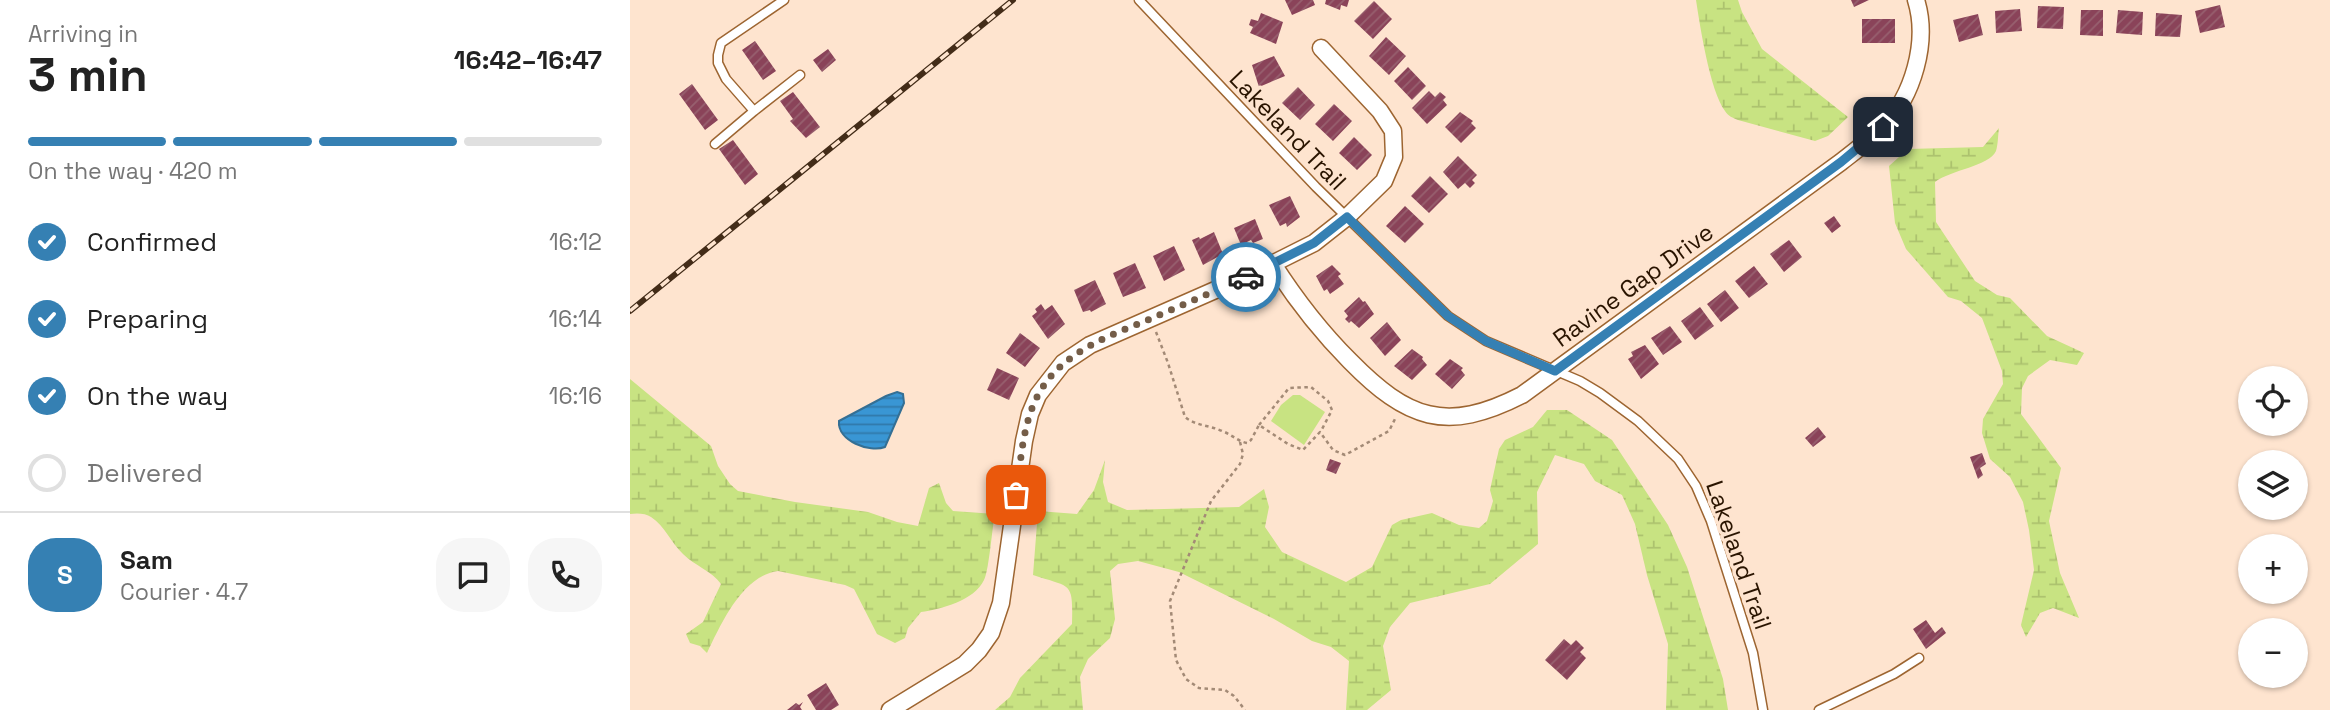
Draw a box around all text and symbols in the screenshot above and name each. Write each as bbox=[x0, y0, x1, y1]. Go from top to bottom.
text: Arriving in bbox=[28, 19, 138, 49]
text: 16:42–16:47 bbox=[454, 43, 602, 77]
text: 3 min bbox=[28, 46, 148, 104]
street label: Lakeland Trail bbox=[1223, 63, 1353, 197]
pin bbox=[1853, 97, 1913, 157]
icon: home bbox=[1864, 108, 1902, 146]
text: On the way · 420 m bbox=[28, 156, 238, 186]
street label: Ravine Gap Drive bbox=[1547, 216, 1719, 354]
icon: check bbox=[28, 223, 66, 261]
text: Confirmed bbox=[87, 225, 217, 259]
text: 16:12 bbox=[549, 227, 602, 257]
courier bbox=[1211, 242, 1281, 312]
icon: car bbox=[1227, 258, 1265, 296]
icon: check bbox=[28, 300, 66, 338]
text: Preparing bbox=[87, 302, 208, 336]
text: 16:14 bbox=[549, 304, 602, 334]
map controls bbox=[2238, 366, 2308, 688]
button: locate bbox=[2238, 366, 2308, 436]
icon: check bbox=[28, 377, 66, 415]
text: On the way bbox=[87, 379, 228, 413]
text: 16:16 bbox=[549, 381, 602, 411]
button: layers bbox=[2238, 450, 2308, 520]
text: Delivered bbox=[87, 456, 203, 490]
pin bbox=[986, 465, 1046, 525]
icon: bag bbox=[997, 476, 1035, 514]
street label: Lakeland Trail bbox=[1699, 477, 1779, 633]
button: + bbox=[2238, 534, 2308, 604]
button: chat bbox=[436, 538, 510, 612]
button: phone bbox=[528, 538, 602, 612]
text: Sam bbox=[120, 543, 173, 577]
text: S bbox=[57, 558, 73, 592]
text: Courier · 4.7 bbox=[120, 577, 248, 607]
button: − bbox=[2238, 618, 2308, 688]

